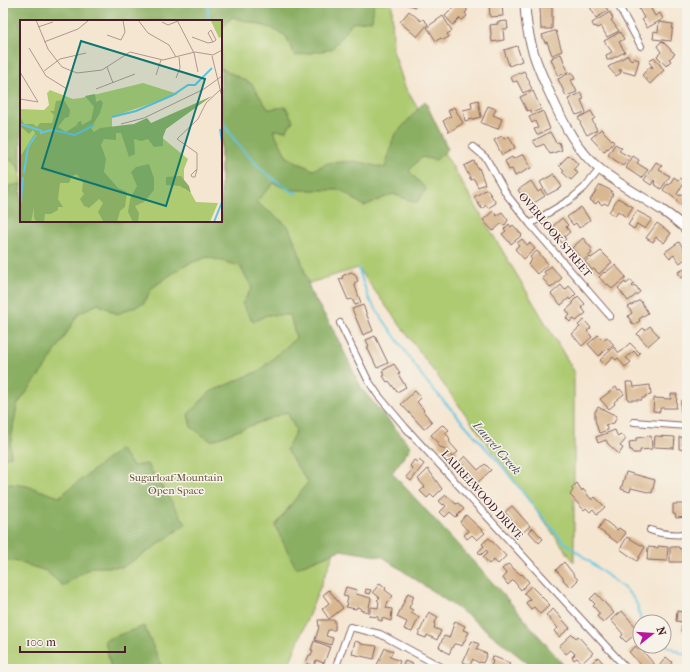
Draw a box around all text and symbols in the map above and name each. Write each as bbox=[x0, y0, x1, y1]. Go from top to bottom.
inset map bbox=[20, 20, 222, 222]
street label: OVERLOOK STREET bbox=[516, 190, 595, 280]
water label: Laurel Creek bbox=[470, 418, 524, 477]
street label: LAURELWOOD DRIVE bbox=[438, 448, 526, 543]
park label: Sugarloaf Mountain Open Space bbox=[129, 471, 223, 497]
north arrow bbox=[632, 614, 672, 654]
text: N bbox=[654, 625, 669, 638]
scale bar bbox=[20, 628, 125, 654]
text: 100 m bbox=[26, 635, 56, 649]

